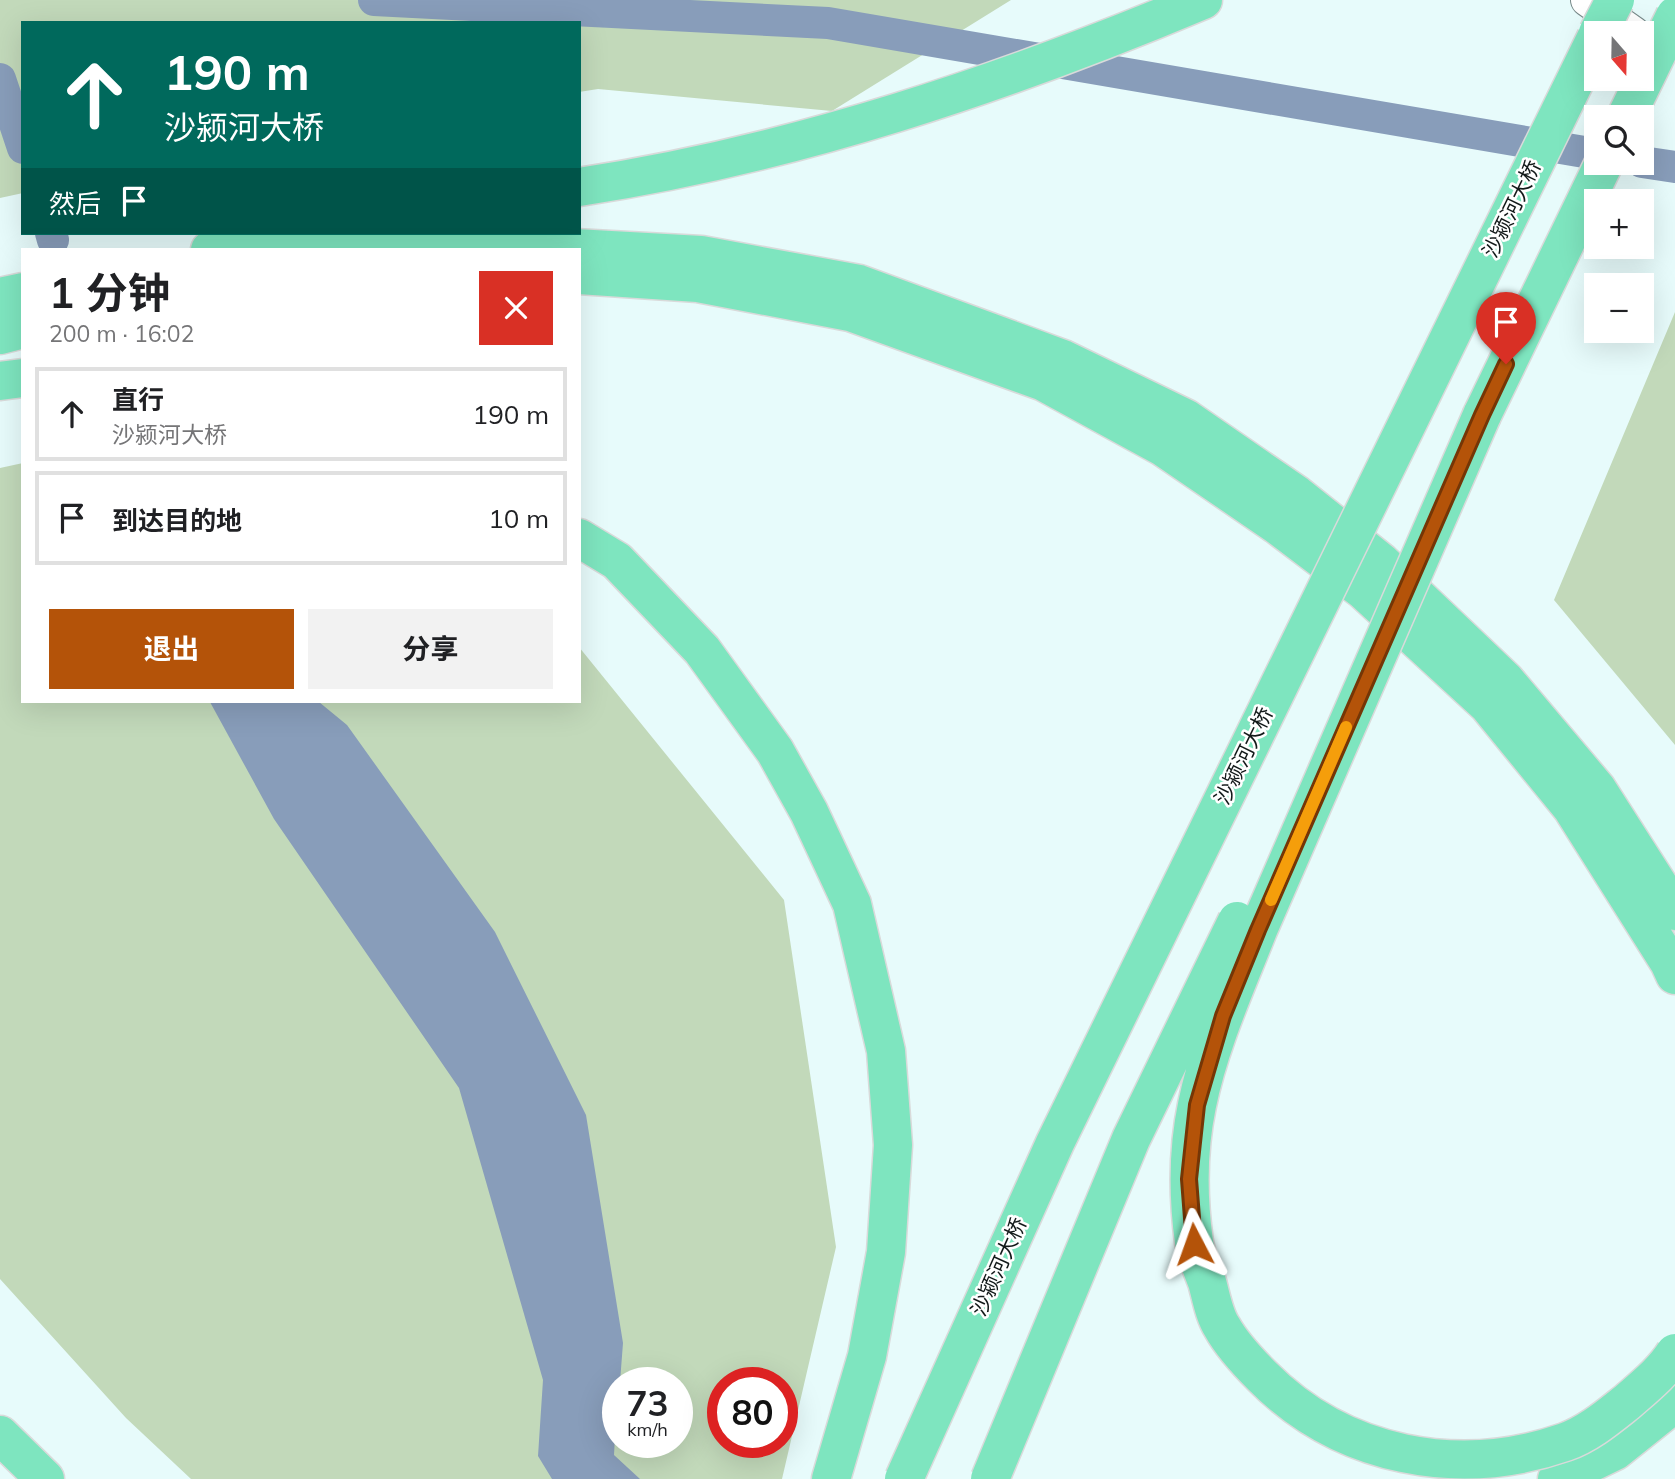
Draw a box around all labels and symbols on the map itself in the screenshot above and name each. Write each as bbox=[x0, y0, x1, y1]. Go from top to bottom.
north arrow bbox=[1584, 21, 1654, 91]
street label: 沙颍河大桥 bbox=[1476, 156, 1546, 261]
pin bbox=[1476, 292, 1536, 364]
street label: 沙颍河大桥 bbox=[1208, 703, 1278, 808]
position arrow bbox=[1157, 1207, 1231, 1281]
street label: 沙颍河大桥 bbox=[965, 1213, 1031, 1320]
speed limit sign: 80 bbox=[707, 1367, 798, 1458]

